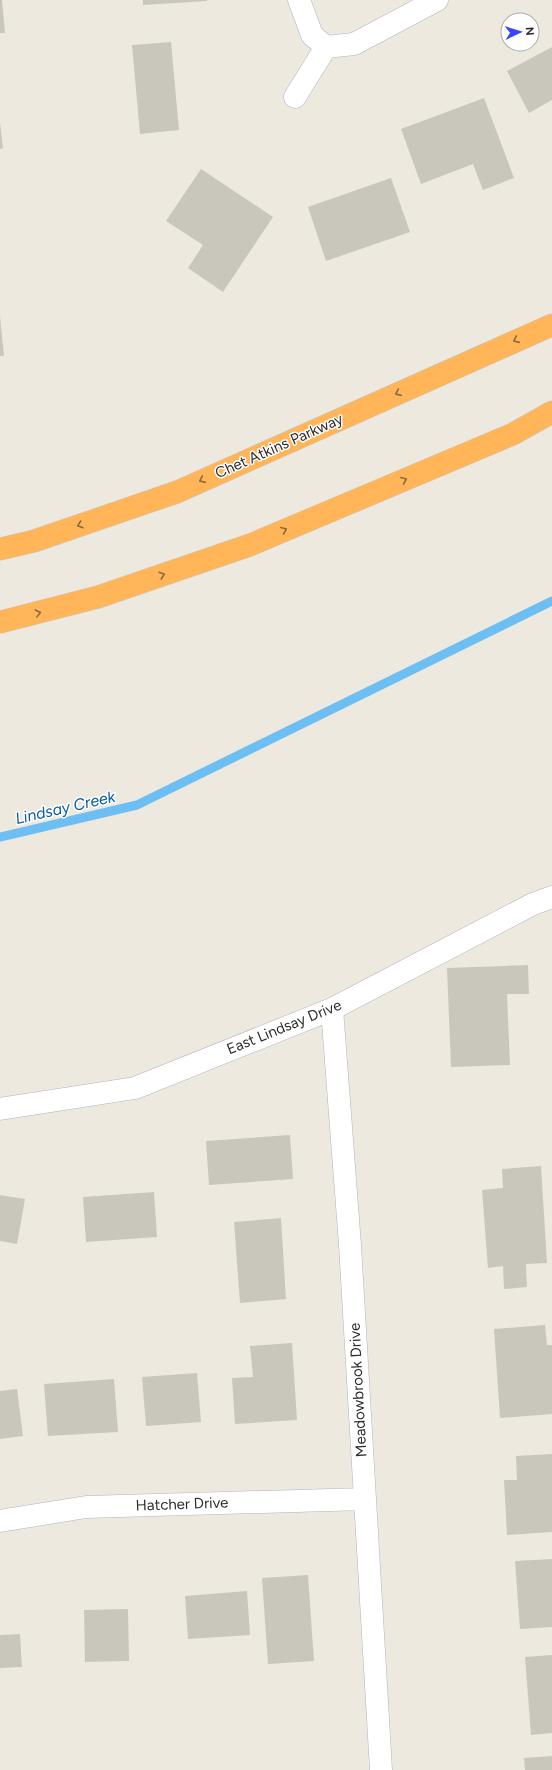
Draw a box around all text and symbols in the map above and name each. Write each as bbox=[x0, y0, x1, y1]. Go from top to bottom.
north arrow bbox=[500, 12, 540, 52]
text: N bbox=[523, 27, 536, 36]
one-way arrow bbox=[513, 336, 520, 344]
one-way arrow bbox=[394, 388, 402, 396]
street label: Chet Atkins Parkway bbox=[212, 410, 346, 482]
one-way arrow bbox=[199, 475, 206, 483]
one-way arrow bbox=[400, 476, 407, 484]
one-way arrow bbox=[77, 520, 84, 529]
one-way arrow bbox=[281, 527, 288, 535]
one-way arrow bbox=[159, 571, 166, 580]
one-way arrow bbox=[35, 609, 41, 617]
water label: Lindsay Creek bbox=[13, 786, 118, 828]
street label: East Lindsay Drive bbox=[224, 996, 344, 1058]
street label: Meadowbrook Drive bbox=[345, 1322, 371, 1458]
street label: Hatcher Drive bbox=[135, 1493, 229, 1515]

